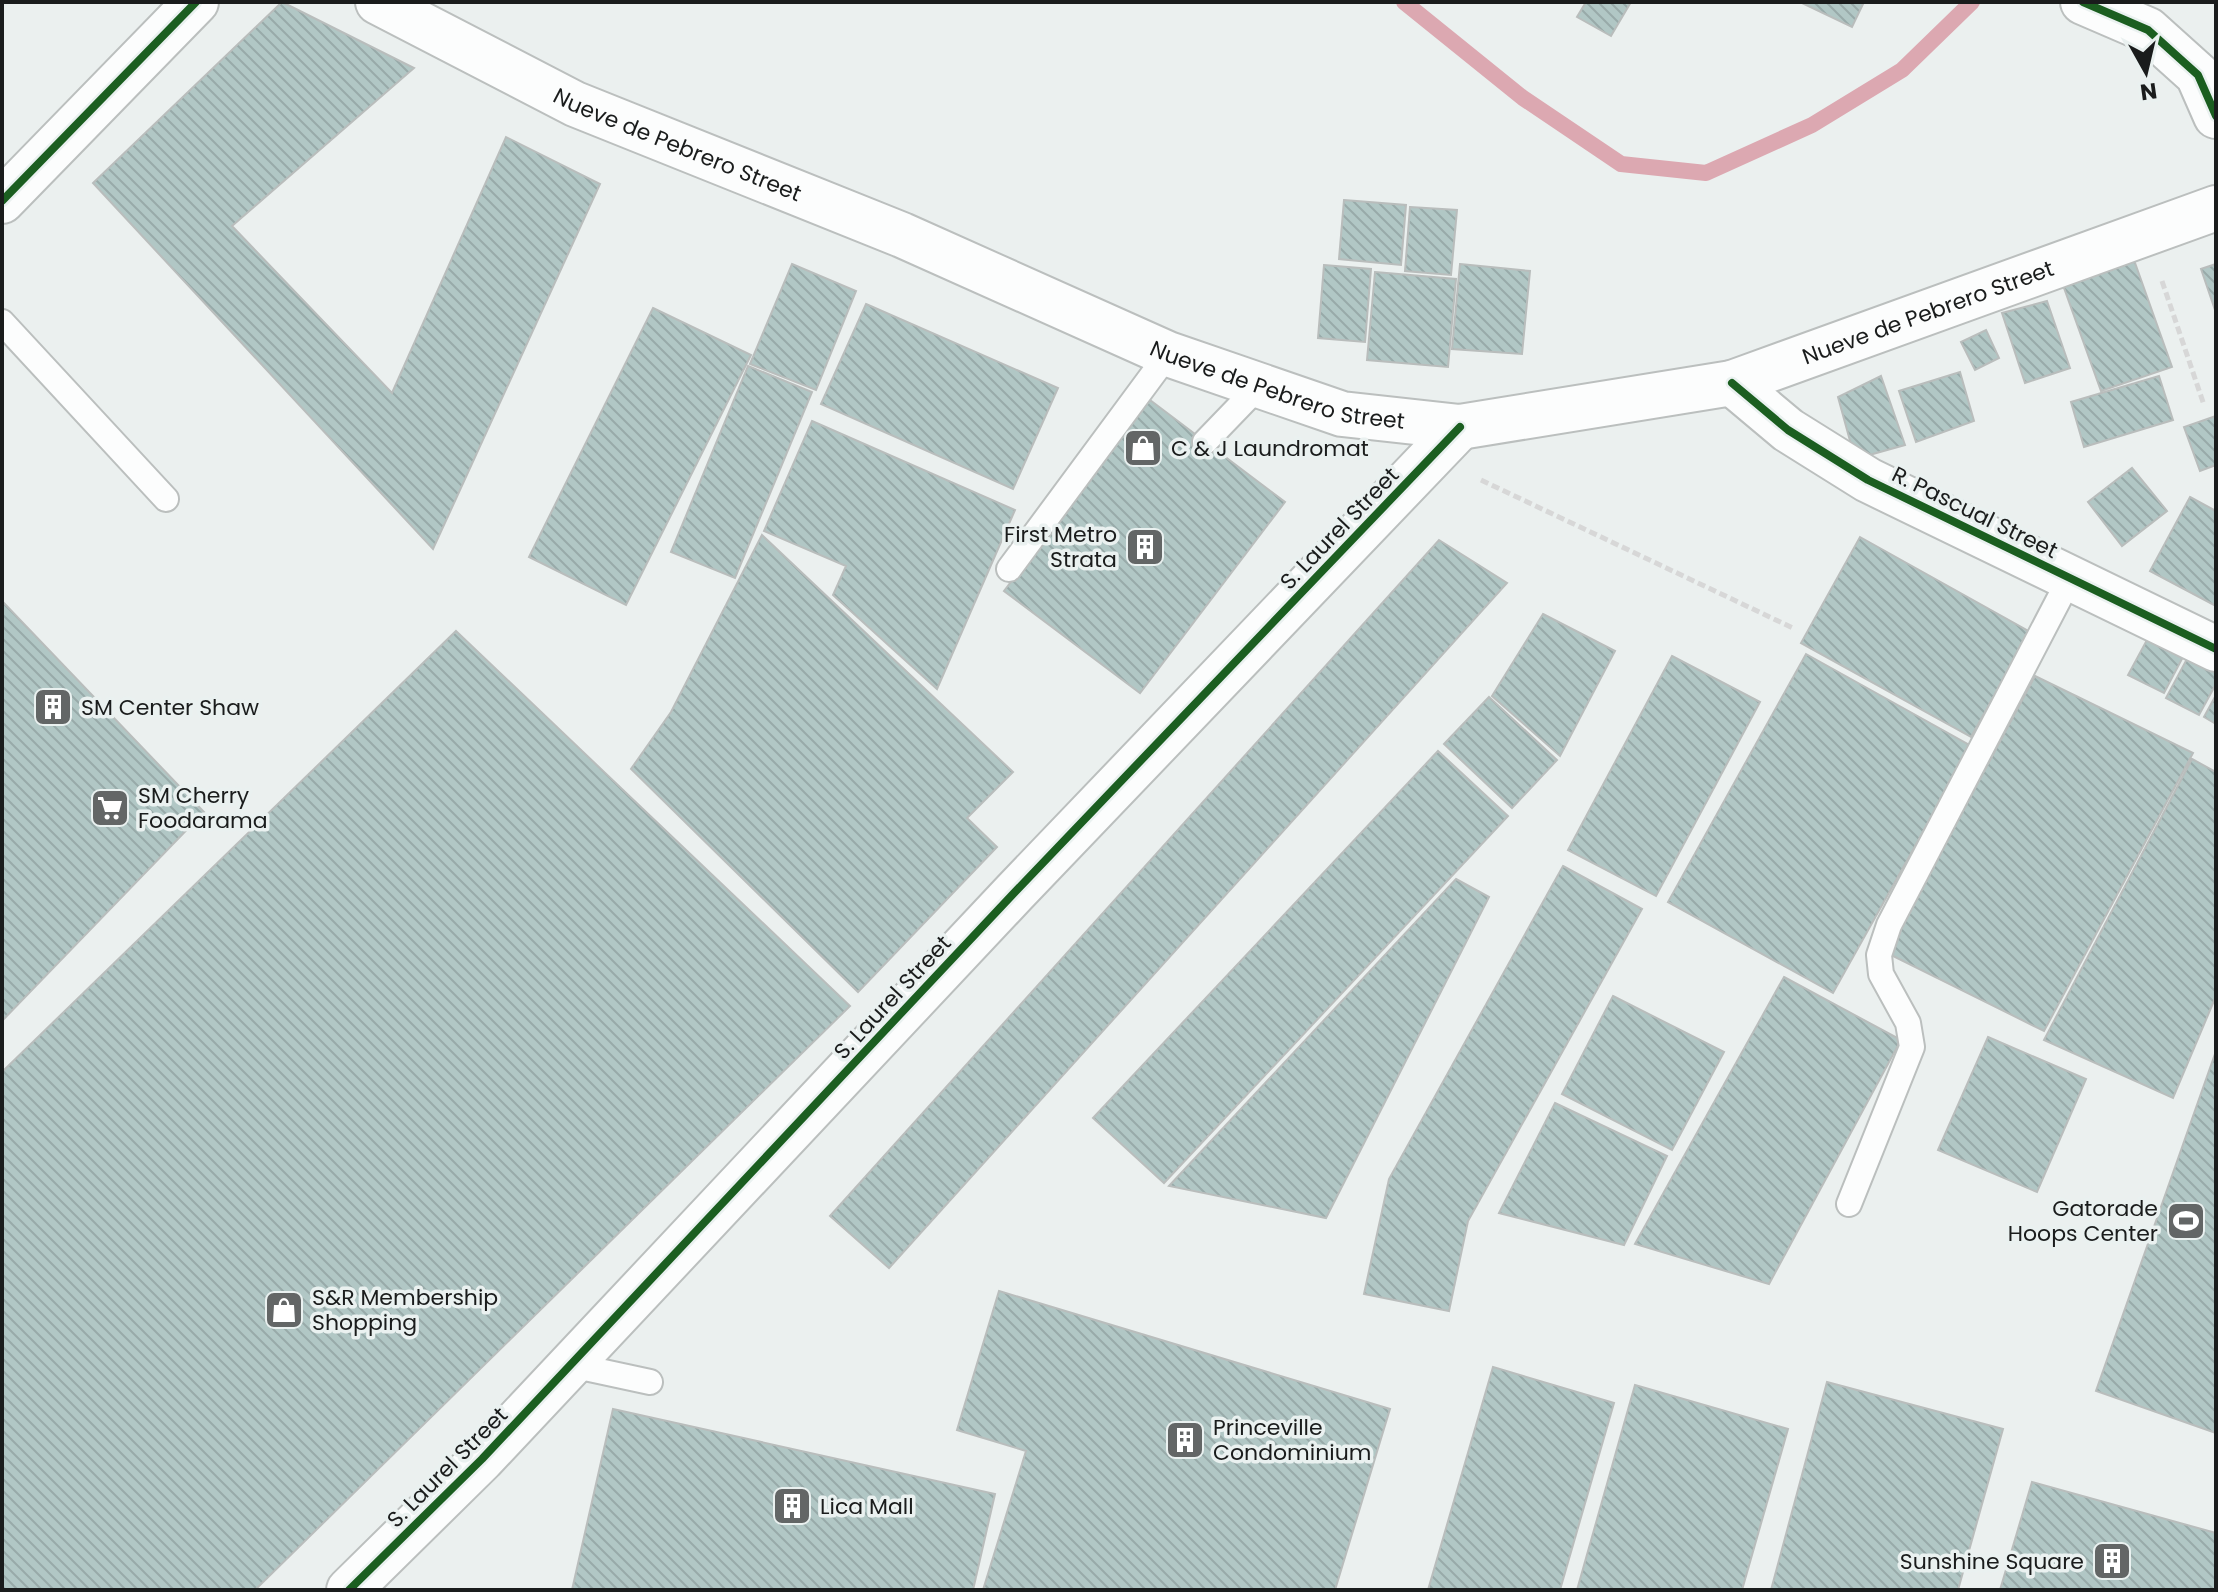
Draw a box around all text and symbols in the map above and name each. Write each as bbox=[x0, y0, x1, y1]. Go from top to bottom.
north arrow bbox=[2106, 32, 2186, 112]
text: N bbox=[2138, 75, 2159, 108]
street label: Nueve de Pebrero Street bbox=[548, 80, 806, 209]
street label: Nueve de Pebrero Street bbox=[1798, 253, 2058, 372]
street label: Nueve de Pebrero Street bbox=[1145, 333, 1406, 437]
shop icon: C & J Laundromat bbox=[1122, 427, 1164, 469]
place label: C & J Laundromat bbox=[1171, 433, 1369, 464]
street label: R. Pascual Street bbox=[1887, 459, 2063, 566]
street label: S. Laurel Street bbox=[1273, 460, 1406, 596]
place label: First Metro Strata bbox=[1004, 519, 1117, 575]
building icon: First Metro Strata bbox=[1124, 526, 1166, 568]
building icon: SM Center Shaw bbox=[32, 686, 74, 728]
place label: SM Center Shaw bbox=[81, 692, 259, 723]
place label: SM Cherry Foodarama bbox=[138, 780, 268, 836]
supermarket icon: SM Cherry Foodarama bbox=[89, 787, 131, 829]
street label: S. Laurel Street bbox=[827, 928, 958, 1066]
place label: Gatorade Hoops Center bbox=[2008, 1193, 2158, 1249]
sports icon: Gatorade Hoops Center bbox=[2165, 1200, 2207, 1242]
place label: S&R Membership Shopping bbox=[312, 1282, 498, 1338]
shop icon: S&R Membership Shopping bbox=[263, 1289, 305, 1331]
street label: S. Laurel Street bbox=[380, 1400, 515, 1535]
place label: Princeville Condominium bbox=[1213, 1412, 1371, 1468]
building icon: Princeville Condominium bbox=[1164, 1419, 1206, 1461]
building icon: Lica Mall bbox=[771, 1485, 813, 1527]
place label: Lica Mall bbox=[820, 1491, 914, 1522]
building icon: Sunshine Square bbox=[2091, 1540, 2133, 1582]
place label: Sunshine Square bbox=[1900, 1546, 2084, 1577]

